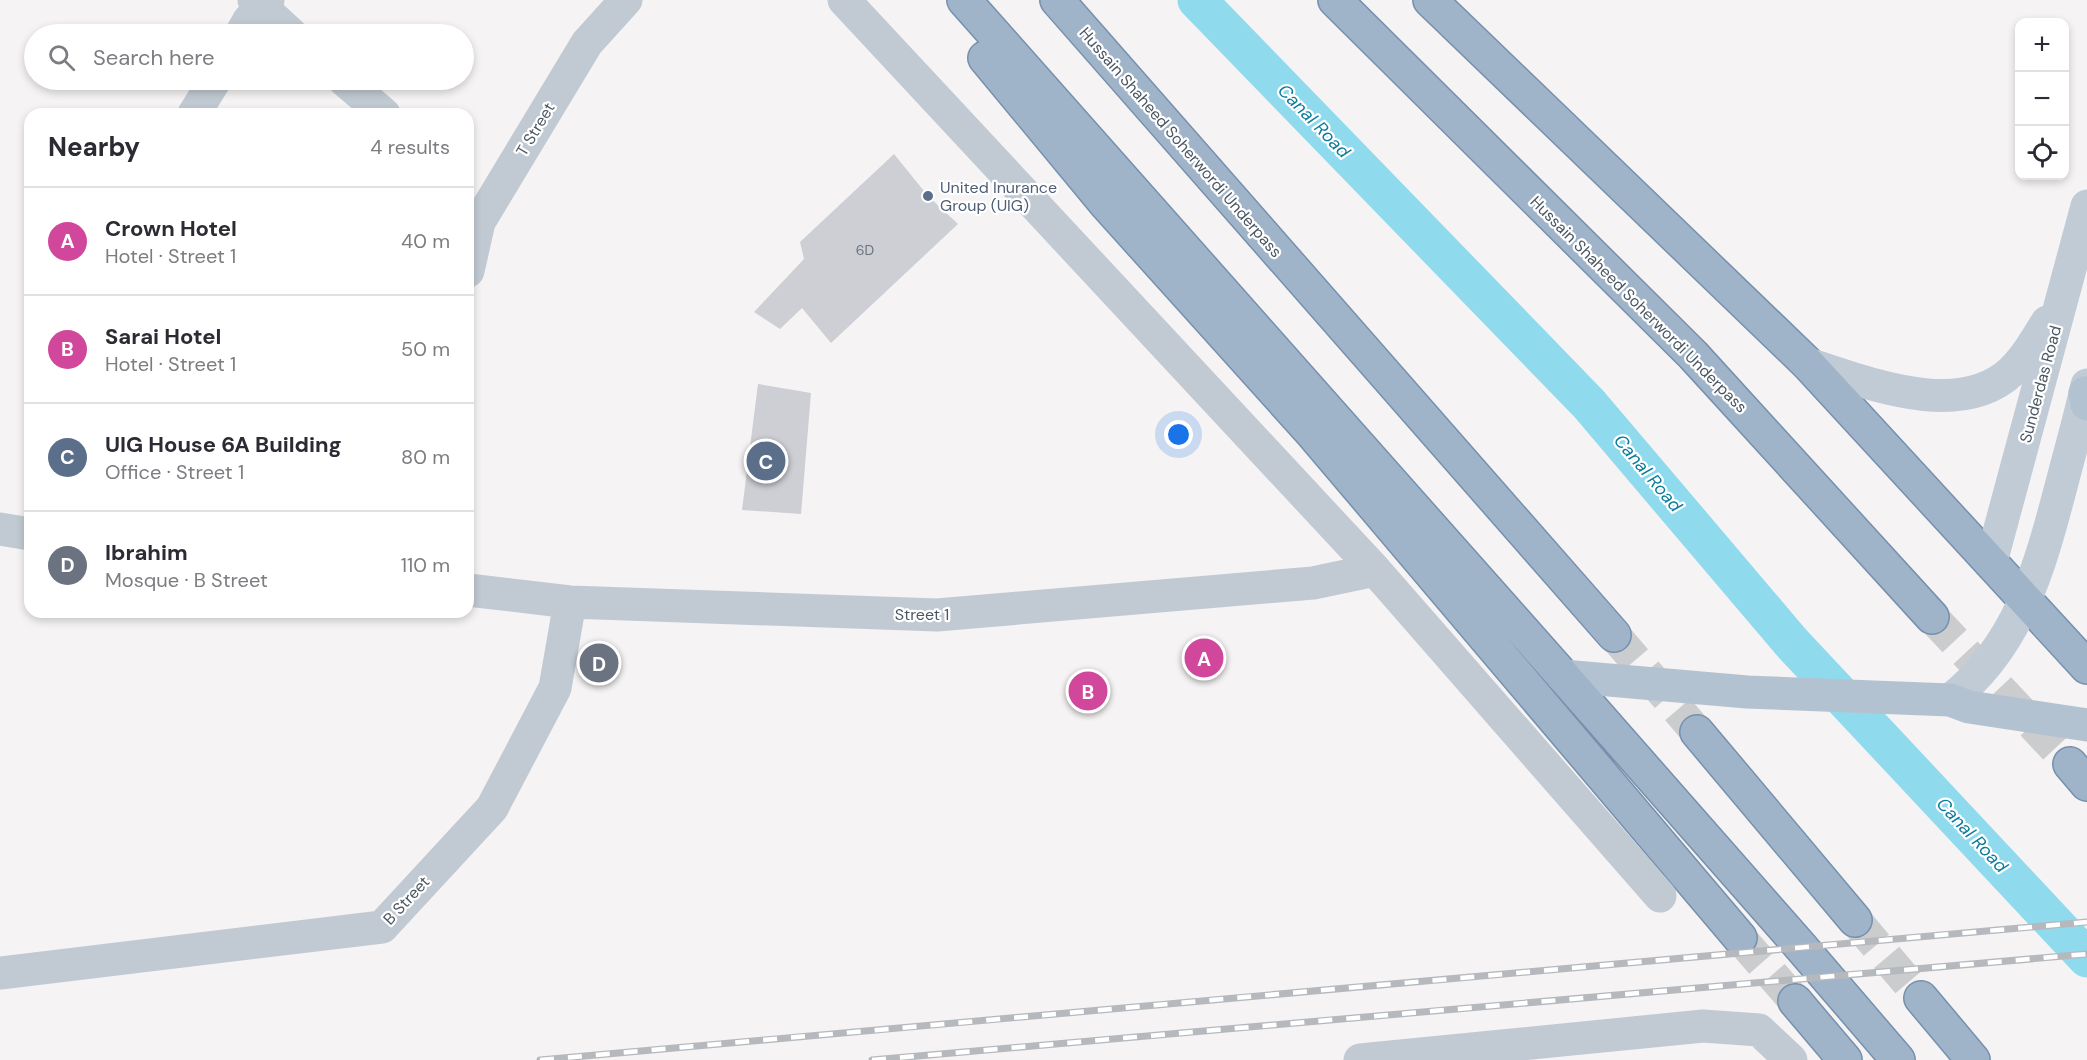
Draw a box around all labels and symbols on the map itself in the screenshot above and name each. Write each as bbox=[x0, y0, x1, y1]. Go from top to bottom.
street label: Hussain Shaheed Soherwordi Underpass bbox=[1075, 23, 1286, 262]
water label: Canal Road bbox=[1273, 79, 1356, 164]
street label: T Street bbox=[511, 99, 560, 160]
place label: United Inurance Group (UIG) bbox=[940, 177, 1057, 216]
marker: United Inurance Group (UIG) bbox=[921, 189, 935, 203]
street label: Hussain Shaheed Soherwordi Underpass bbox=[1526, 191, 1752, 417]
house number: 6D bbox=[856, 241, 874, 259]
street label: Sunderdas Road bbox=[2015, 323, 2066, 445]
your location bbox=[1164, 420, 1193, 449]
water label: Canal Road bbox=[1608, 429, 1688, 518]
pin: C bbox=[746, 438, 786, 484]
street label: Street 1 bbox=[895, 604, 949, 625]
pin: A bbox=[1184, 636, 1224, 680]
pin: D bbox=[580, 640, 618, 686]
pin: B bbox=[1068, 668, 1108, 714]
water label: Canal Road bbox=[1931, 792, 2014, 878]
street label: B Street bbox=[378, 872, 434, 929]

